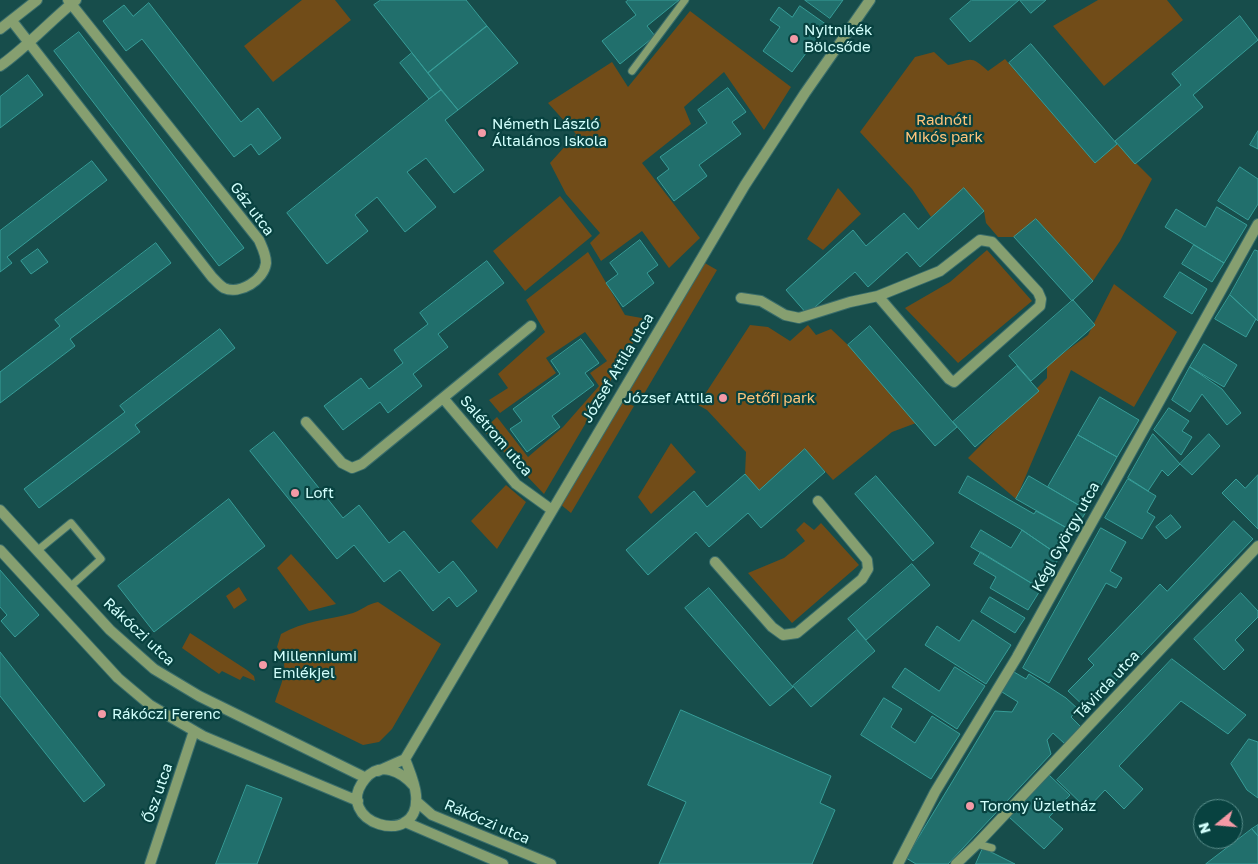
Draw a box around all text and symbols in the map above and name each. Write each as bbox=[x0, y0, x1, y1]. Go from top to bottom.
place label: Nyitnikék Bölcsőde bbox=[804, 21, 872, 56]
marker: Nyitnikék Bölcsőde bbox=[788, 33, 800, 45]
park label: Radnóti Mikós park bbox=[905, 111, 983, 146]
place label: Németh László Általános Iskola bbox=[492, 115, 607, 150]
marker: Németh László Általános Iskola bbox=[476, 127, 488, 139]
street label: Gáz utca bbox=[226, 179, 278, 239]
street label: József Attila utca bbox=[578, 310, 658, 426]
place label: József Attila bbox=[624, 389, 713, 407]
park label: Petőfi park bbox=[737, 389, 815, 407]
street label: Salétrom utca bbox=[456, 392, 536, 480]
marker: József Attila bbox=[717, 392, 729, 404]
street label: Kégl György utca bbox=[1028, 479, 1104, 595]
place label: Loft bbox=[305, 484, 334, 502]
marker: Loft bbox=[289, 487, 301, 499]
street label: Rákóczi utca bbox=[100, 594, 178, 670]
place label: Millenniumi Emlékjel bbox=[273, 647, 357, 682]
street label: Távirda utca bbox=[1071, 647, 1143, 723]
marker: Millenniumi Emlékjel bbox=[257, 659, 269, 671]
place label: Rákóczi Ferenc bbox=[112, 705, 221, 723]
marker: Rákóczi Ferenc bbox=[96, 708, 108, 720]
street label: Ősz utca bbox=[139, 761, 177, 825]
street label: Rákóczi utca bbox=[442, 796, 532, 848]
place label: Torony Üzletház bbox=[980, 797, 1096, 815]
north arrow bbox=[1193, 799, 1243, 849]
marker: Torony Üzletház bbox=[964, 800, 976, 812]
text: N bbox=[1194, 821, 1214, 836]

